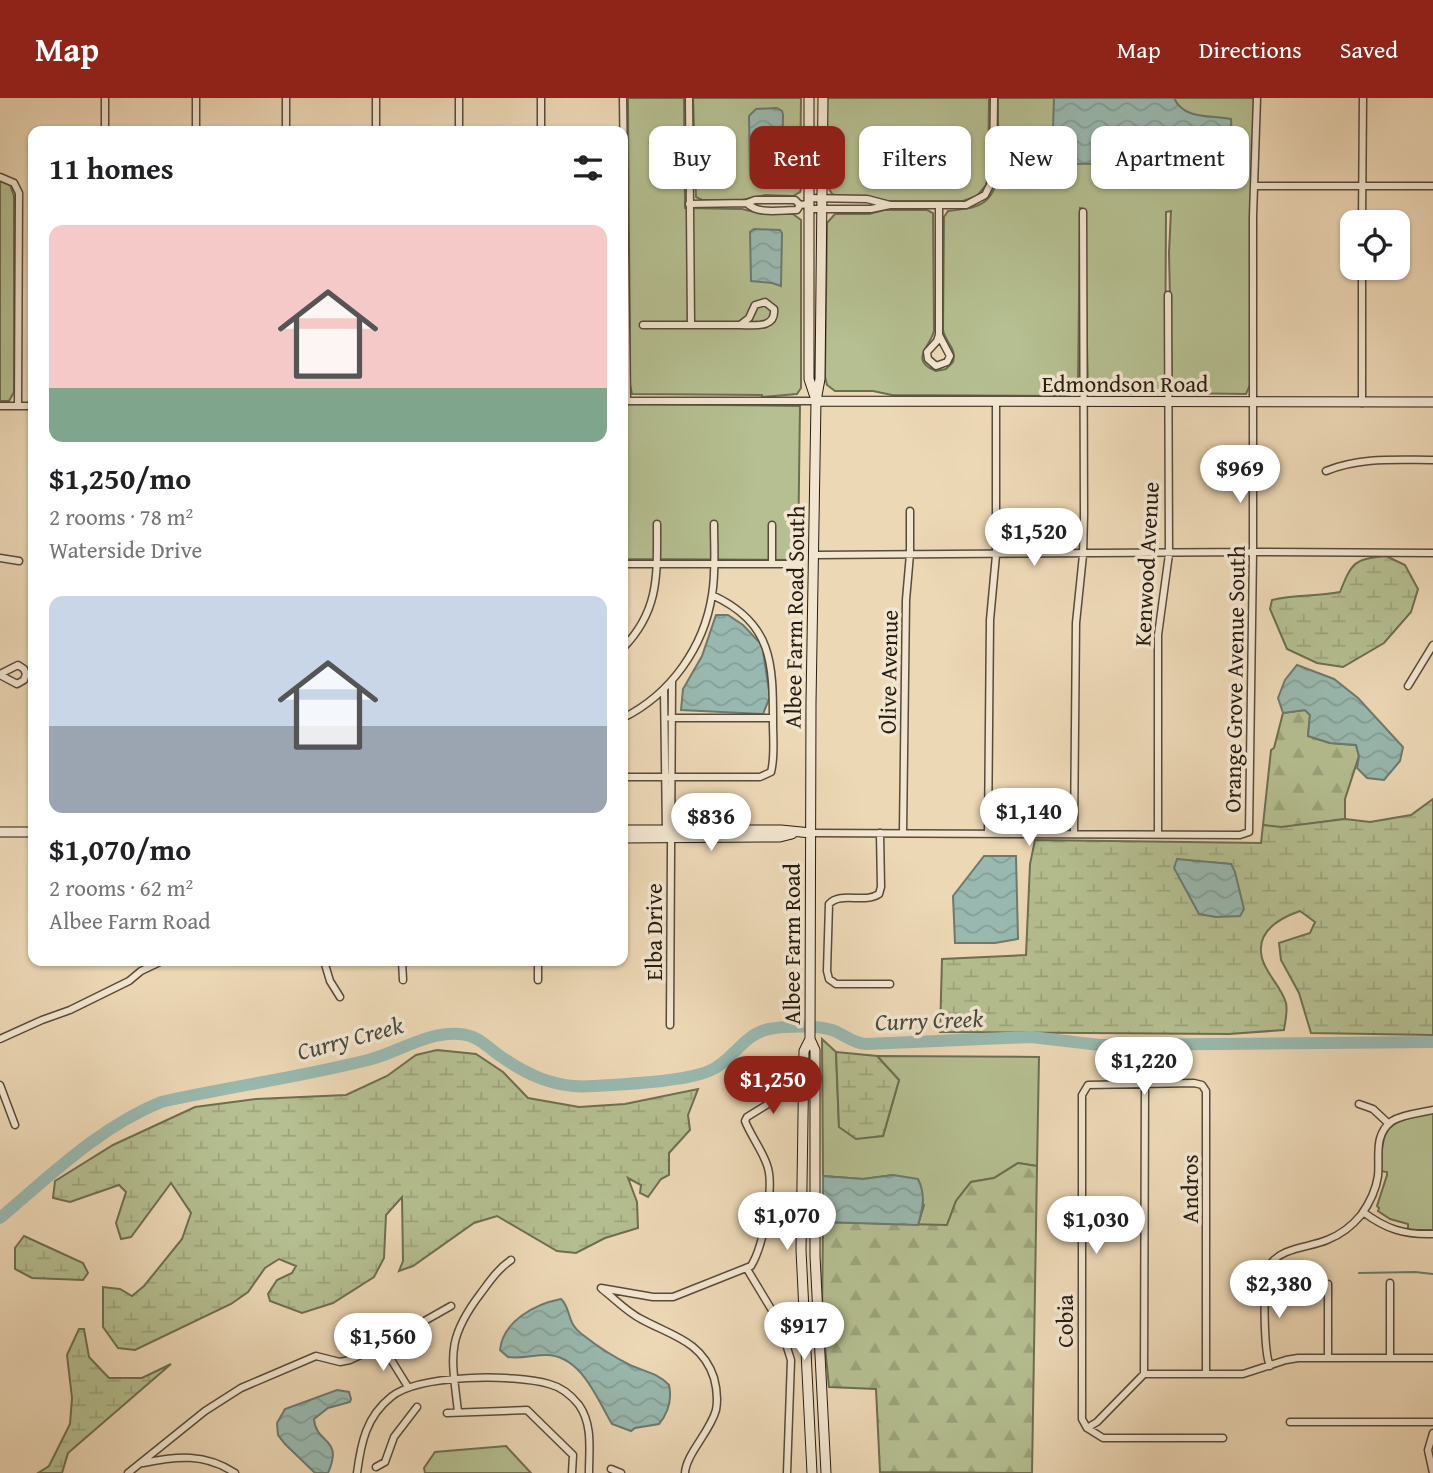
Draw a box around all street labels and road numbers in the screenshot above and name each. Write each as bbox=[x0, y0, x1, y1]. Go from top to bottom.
street label: Edmondson Road bbox=[1042, 367, 1209, 400]
street label: Kenwood Avenue bbox=[1125, 481, 1167, 647]
street label: Albee Farm Road South bbox=[776, 505, 812, 729]
street label: Orange Grove Avenue South bbox=[1215, 545, 1253, 813]
street label: Olive Avenue bbox=[870, 610, 906, 734]
street label: Albee Farm Road bbox=[775, 862, 808, 1025]
street label: Elba Drive bbox=[637, 883, 670, 981]
street label: Andros bbox=[1173, 1154, 1206, 1224]
street label: Cobia bbox=[1048, 1294, 1081, 1348]

